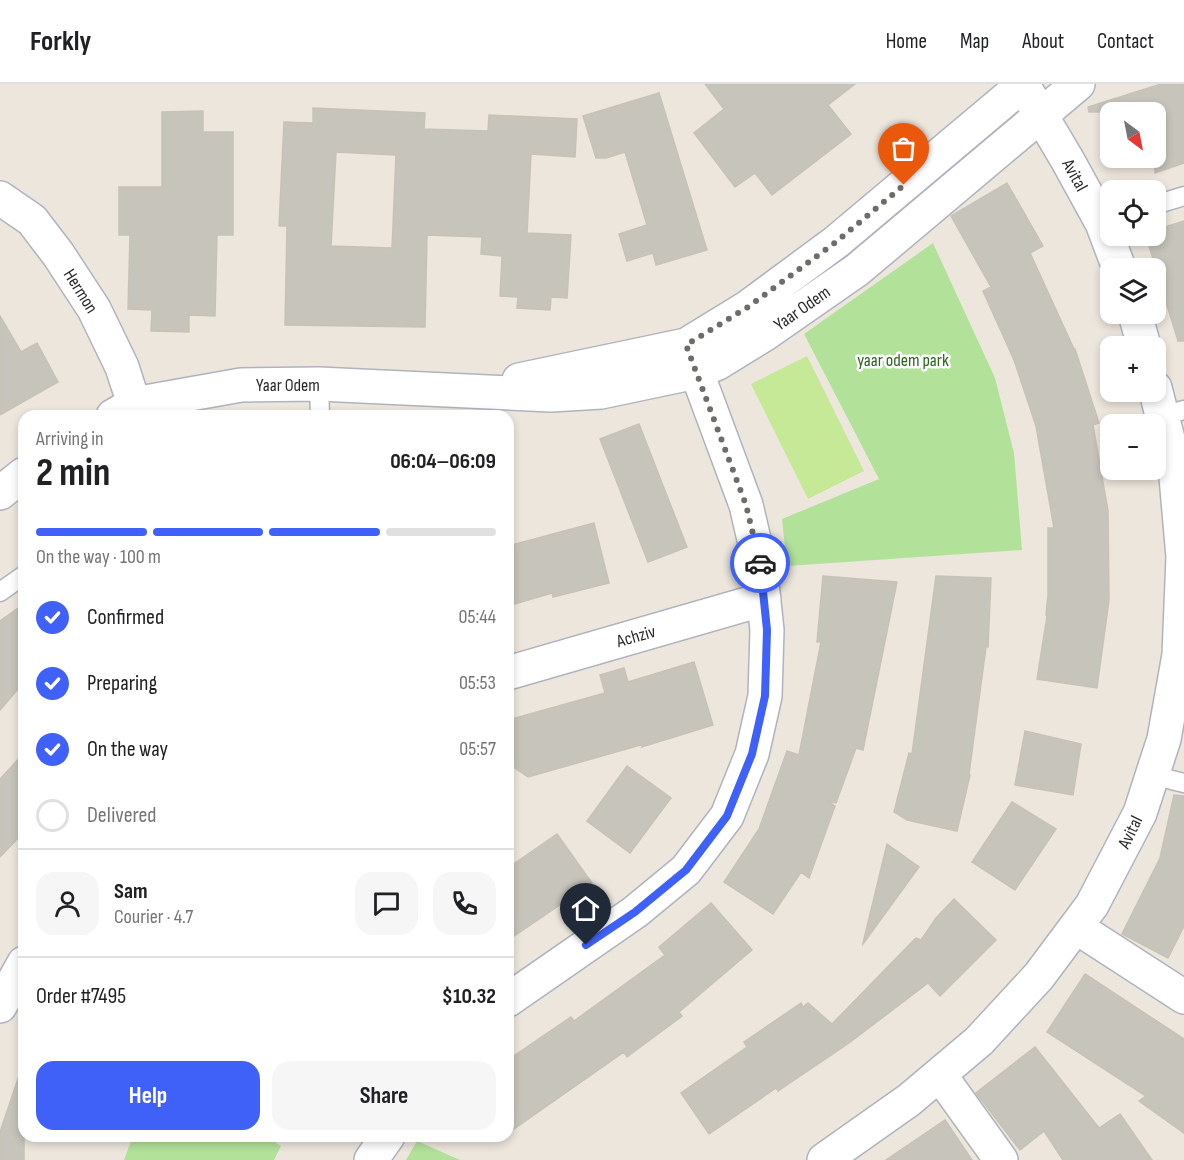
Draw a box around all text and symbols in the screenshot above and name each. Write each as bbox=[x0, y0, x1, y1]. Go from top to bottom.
text: Forkly bbox=[30, 25, 91, 58]
text: Home bbox=[886, 29, 927, 54]
text: Map bbox=[960, 29, 989, 54]
text: About bbox=[1022, 29, 1064, 54]
text: Contact bbox=[1097, 29, 1154, 54]
north arrow bbox=[1100, 102, 1166, 168]
map controls bbox=[1100, 102, 1166, 480]
pin bbox=[878, 123, 929, 185]
icon: bag bbox=[887, 132, 920, 165]
street label: Avital bbox=[1057, 155, 1092, 195]
button: locate bbox=[1100, 180, 1166, 246]
button: layers bbox=[1100, 258, 1166, 324]
street label: Hermon bbox=[59, 265, 102, 317]
street label: Yaar Odem bbox=[770, 282, 834, 335]
button: + bbox=[1100, 336, 1166, 402]
park label: yaar odem park bbox=[857, 350, 949, 371]
street label: Yaar Odem bbox=[256, 375, 320, 396]
button: − bbox=[1100, 414, 1166, 480]
text: Arriving in bbox=[36, 427, 104, 451]
text: 06:04–06:09 bbox=[390, 448, 496, 475]
text: 2 min bbox=[36, 450, 110, 497]
courier bbox=[730, 533, 790, 593]
text: On the way · 100 m bbox=[36, 545, 161, 569]
icon: car bbox=[744, 547, 777, 580]
icon: check bbox=[36, 601, 69, 634]
text: Confirmed bbox=[87, 604, 164, 631]
text: 05:44 bbox=[458, 605, 496, 629]
street label: Achziv bbox=[613, 621, 658, 652]
icon: check bbox=[36, 667, 69, 700]
text: Preparing bbox=[87, 670, 157, 697]
text: 05:53 bbox=[459, 671, 496, 695]
icon: check bbox=[36, 733, 69, 766]
text: On the way bbox=[87, 736, 168, 763]
text: 05:57 bbox=[459, 737, 496, 761]
text: Delivered bbox=[87, 802, 156, 829]
street label: Avital bbox=[1113, 813, 1147, 853]
button: person bbox=[36, 872, 99, 935]
button: chat bbox=[355, 872, 418, 935]
button: phone bbox=[433, 872, 496, 935]
text: Sam bbox=[114, 878, 148, 905]
pin bbox=[560, 883, 611, 945]
icon: home bbox=[569, 892, 602, 925]
text: Courier · 4.7 bbox=[114, 905, 193, 929]
text: Order #7495 bbox=[36, 983, 126, 1010]
text: $10.32 bbox=[442, 983, 496, 1010]
button: Help bbox=[36, 1061, 260, 1130]
button: Share bbox=[272, 1061, 496, 1130]

